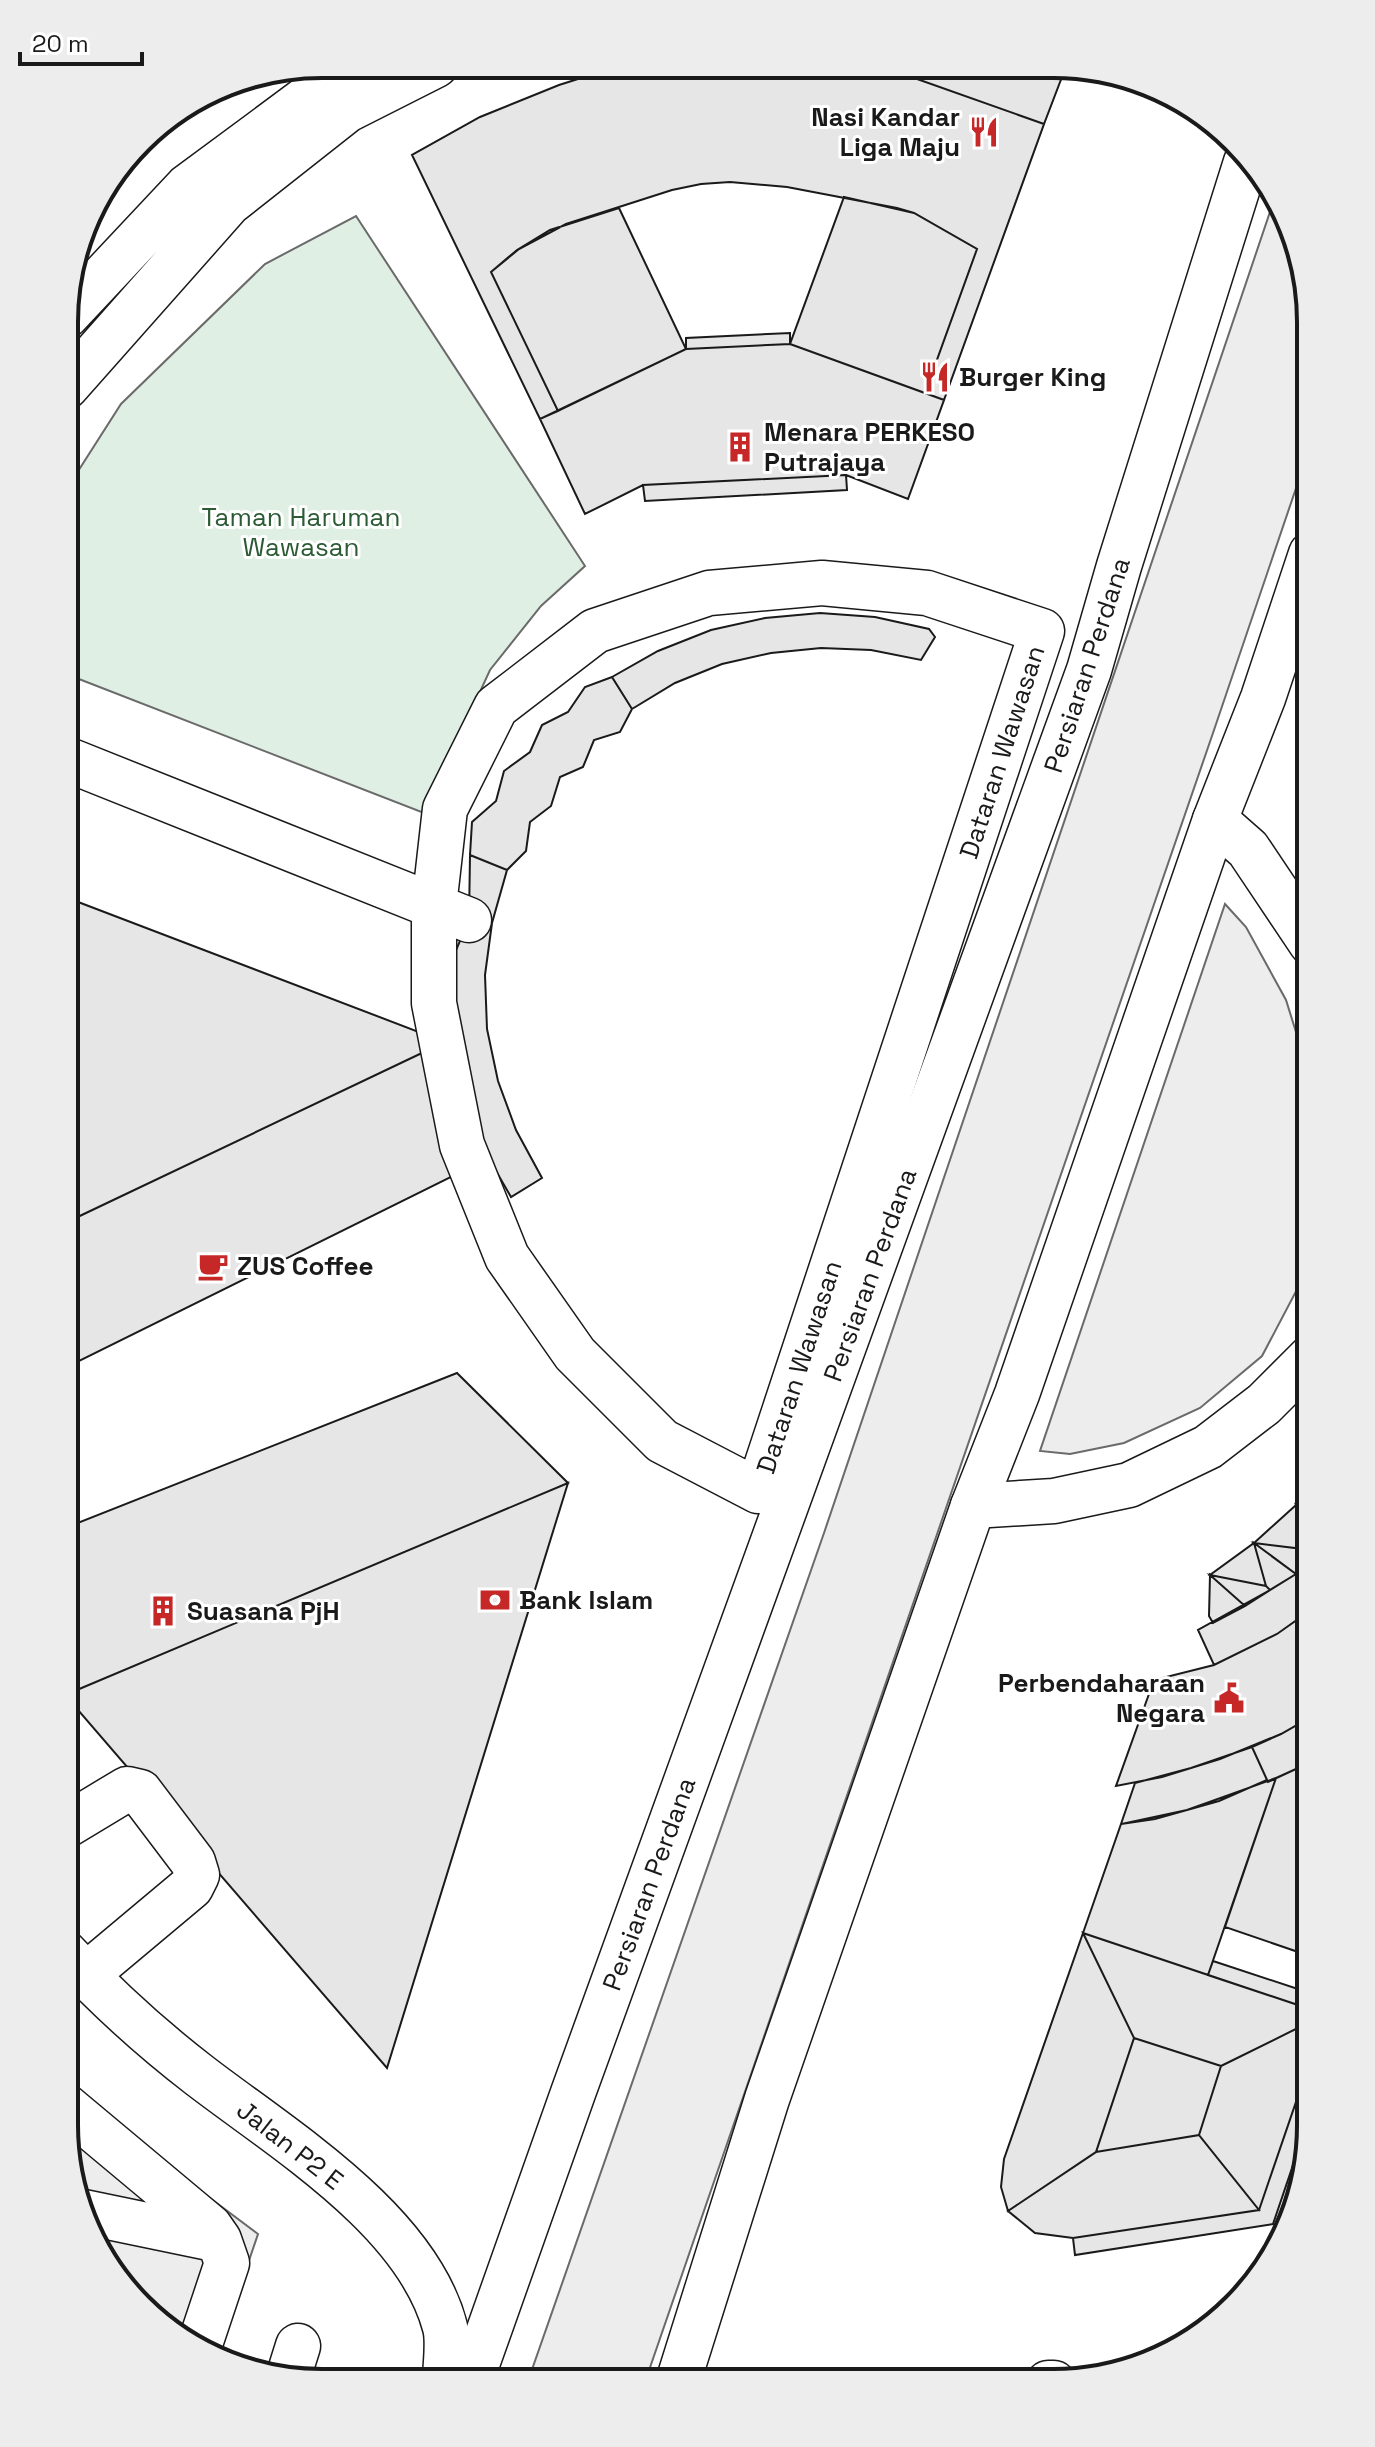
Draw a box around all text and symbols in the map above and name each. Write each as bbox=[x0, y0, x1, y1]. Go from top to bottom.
scale bar bbox=[20, 16, 142, 66]
text: 20 m bbox=[32, 28, 89, 59]
place label: Nasi Kandar Liga Maju bbox=[811, 100, 960, 164]
restaurant icon: Nasi Kandar Liga Maju bbox=[967, 115, 1001, 149]
restaurant icon: Burger King bbox=[918, 360, 952, 394]
place label: Burger King bbox=[959, 360, 1106, 394]
place label: Menara PERKESO Putrajaya bbox=[764, 415, 975, 479]
building icon: Menara PERKESO Putrajaya bbox=[723, 430, 757, 464]
park label: Taman Haruman Wawasan bbox=[202, 500, 400, 564]
street label: Persiaran Perdana bbox=[1036, 553, 1138, 777]
street label: Dataran Wawasan bbox=[952, 641, 1052, 863]
street label: Persiaran Perdana bbox=[816, 1164, 924, 1386]
cafe icon: ZUS Coffee bbox=[196, 1249, 230, 1283]
place label: ZUS Coffee bbox=[237, 1249, 373, 1283]
street label: Dataran Wawasan bbox=[749, 1256, 849, 1478]
bank icon: Bank Islam bbox=[478, 1583, 512, 1617]
place label: Bank Islam bbox=[519, 1583, 653, 1617]
building icon: Suasana PjH bbox=[146, 1594, 180, 1628]
place label: Suasana PjH bbox=[187, 1594, 340, 1628]
place label: Perbendaharaan Negara bbox=[998, 1666, 1205, 1730]
public building icon: Perbendaharaan Negara bbox=[1212, 1681, 1246, 1715]
street label: Persiaran Perdana bbox=[595, 1773, 703, 1995]
street label: Jalan P2 E bbox=[230, 2093, 350, 2197]

